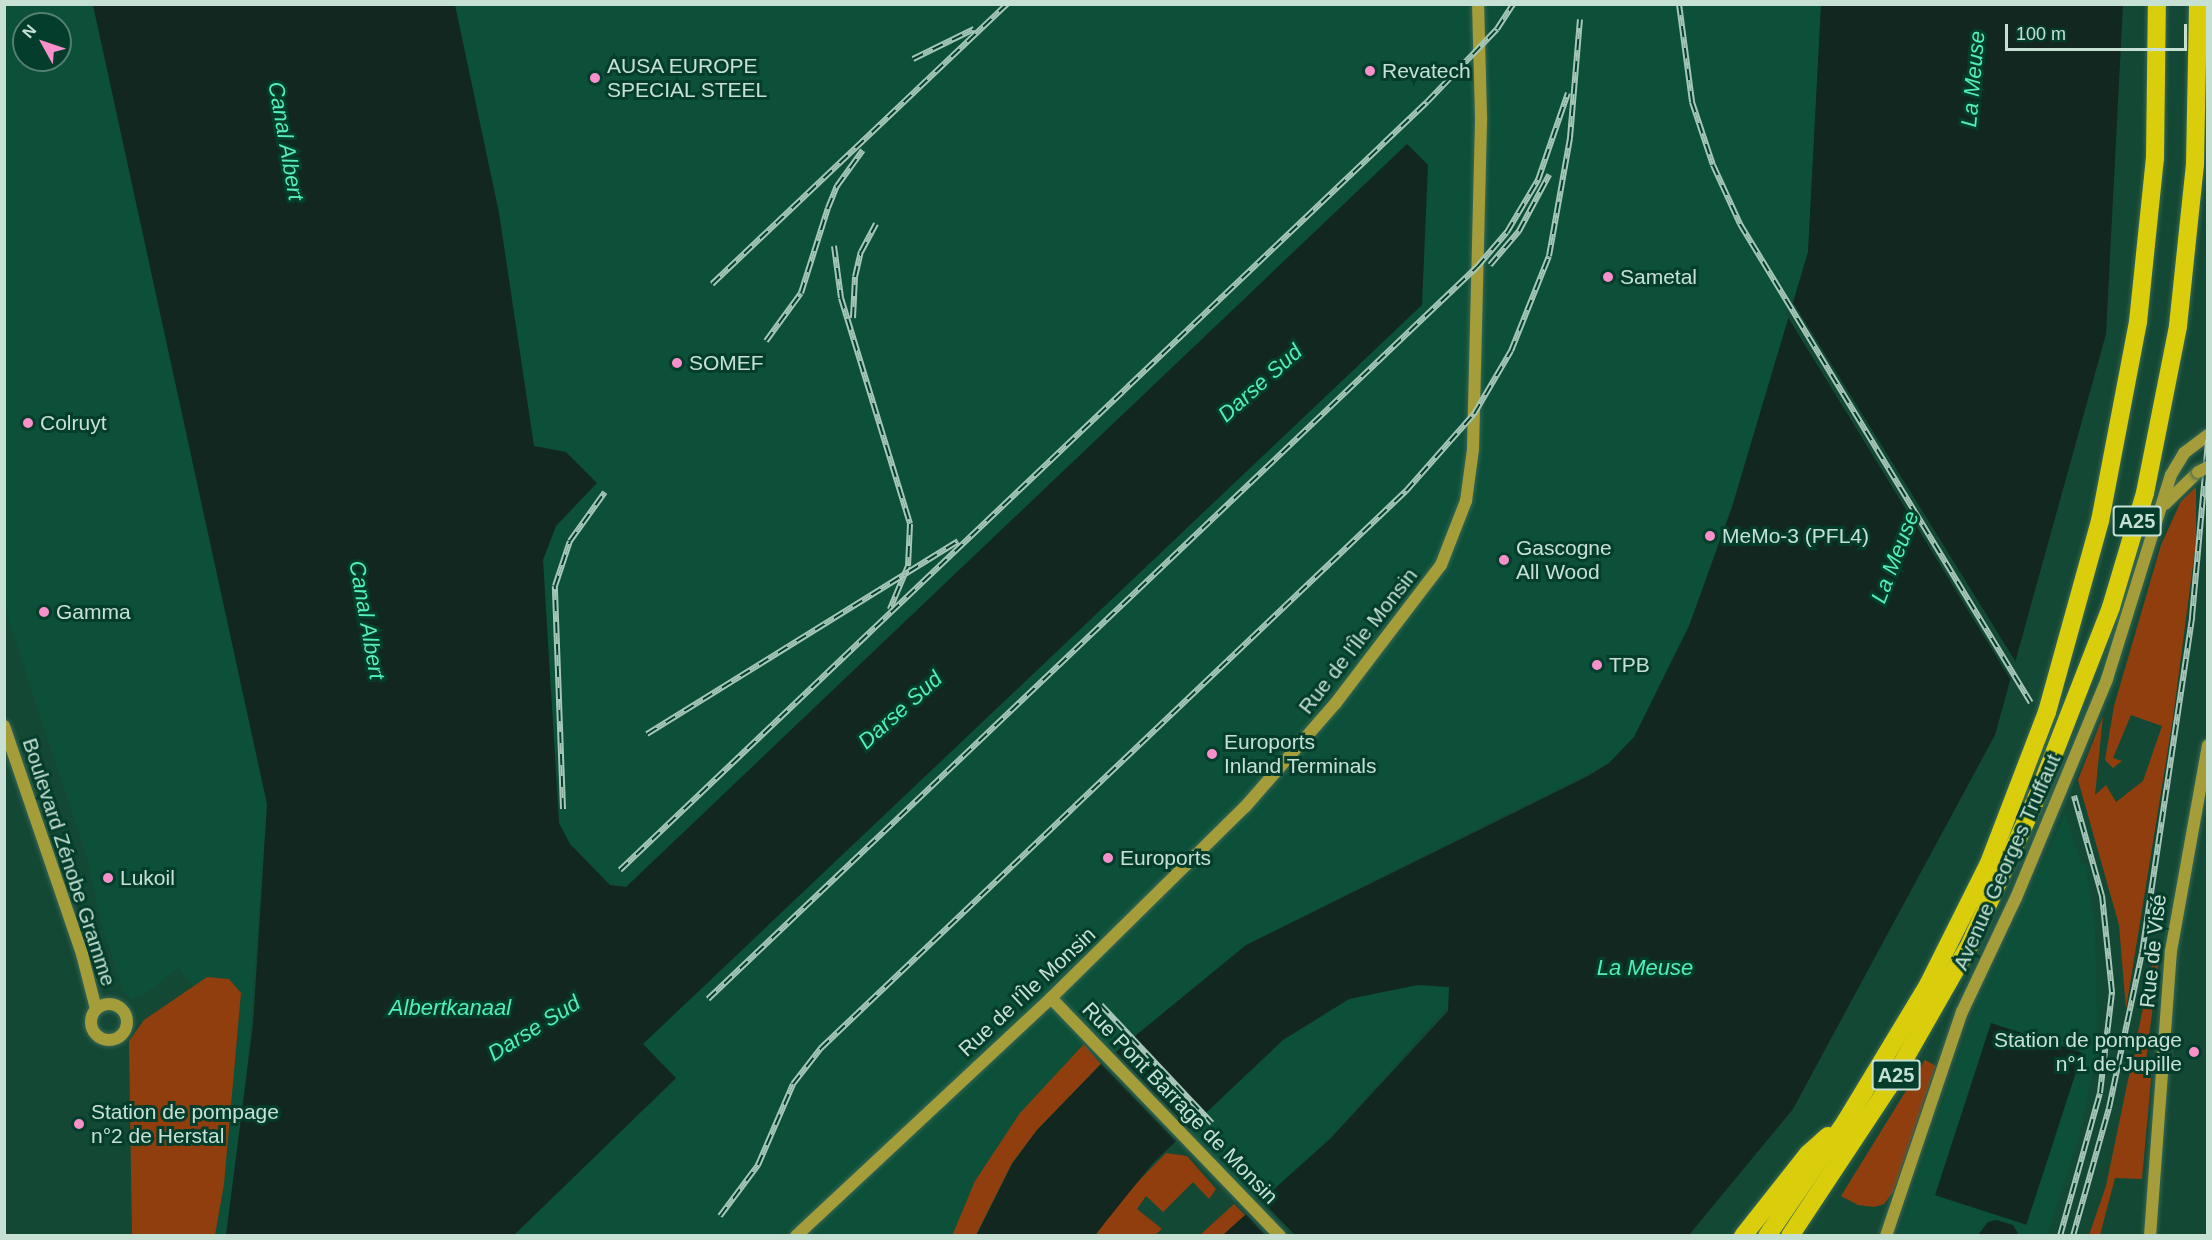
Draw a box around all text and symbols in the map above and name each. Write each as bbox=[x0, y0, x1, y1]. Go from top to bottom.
north arrow bbox=[12, 12, 72, 72]
scale bar bbox=[2008, 12, 2190, 50]
text: N bbox=[19, 22, 40, 41]
text: 100 m bbox=[2016, 24, 2066, 44]
water label: La Meuse bbox=[1956, 30, 1990, 128]
place label: AUSA EUROPE SPECIAL STEEL bbox=[607, 53, 768, 103]
place label: Revatech bbox=[1382, 58, 1471, 84]
marker: Revatech bbox=[1363, 64, 1377, 78]
marker: AUSA EUROPE SPECIAL STEEL bbox=[588, 71, 602, 85]
water label: Canal Albert bbox=[262, 79, 310, 203]
place label: Sametal bbox=[1620, 264, 1697, 290]
marker: Sametal bbox=[1601, 270, 1615, 284]
water label: Darse Sud bbox=[1213, 338, 1307, 428]
place label: SOMEF bbox=[689, 350, 764, 376]
marker: SOMEF bbox=[670, 356, 684, 370]
place label: Colruyt bbox=[40, 410, 107, 436]
marker: Colruyt bbox=[21, 416, 35, 430]
road number: A25 bbox=[2112, 504, 2162, 538]
water label: La Meuse bbox=[1865, 507, 1925, 607]
place label: MeMo-3 (PFL4) bbox=[1722, 523, 1869, 549]
marker: MeMo-3 (PFL4) bbox=[1703, 529, 1717, 543]
place label: Gascogne All Wood bbox=[1516, 535, 1612, 585]
marker: Gascogne All Wood bbox=[1497, 553, 1511, 567]
water label: Canal Albert bbox=[343, 558, 391, 682]
street label: Rue de l'Île Monsin bbox=[1293, 563, 1423, 719]
place label: Gamma bbox=[56, 599, 131, 625]
marker: Gamma bbox=[37, 605, 51, 619]
place label: TPB bbox=[1609, 652, 1650, 678]
marker: TPB bbox=[1590, 658, 1604, 672]
water label: Darse Sud bbox=[853, 665, 947, 755]
place label: Euroports Inland Terminals bbox=[1224, 729, 1377, 779]
street label: Boulevard Zénobe Gramme bbox=[17, 735, 121, 989]
marker: Euroports Inland Terminals bbox=[1205, 747, 1219, 761]
street label: Avenue Georges Truffaut bbox=[1948, 750, 2066, 974]
place label: Euroports bbox=[1120, 845, 1211, 871]
marker: Euroports bbox=[1101, 851, 1115, 865]
place label: Lukoil bbox=[120, 865, 175, 891]
marker: Lukoil bbox=[101, 871, 115, 885]
street label: Rue de Visé bbox=[2135, 893, 2171, 1009]
street label: Rue de l'Île Monsin bbox=[953, 922, 1101, 1062]
water label: La Meuse bbox=[1597, 955, 1693, 981]
water label: Darse Sud bbox=[483, 989, 585, 1067]
water label: Albertkanaal bbox=[389, 995, 511, 1021]
street label: Rue Pont Barrage de Monsin bbox=[1077, 997, 1283, 1209]
place label: Station de pompage n°1 de Jupille bbox=[1994, 1027, 2182, 1077]
marker: Station de pompage n°1 de Jupille bbox=[2187, 1045, 2201, 1059]
road number: A25 bbox=[1870, 1058, 1922, 1092]
place label: Station de pompage n°2 de Herstal bbox=[91, 1099, 279, 1149]
marker: Station de pompage n°2 de Herstal bbox=[72, 1117, 86, 1131]

